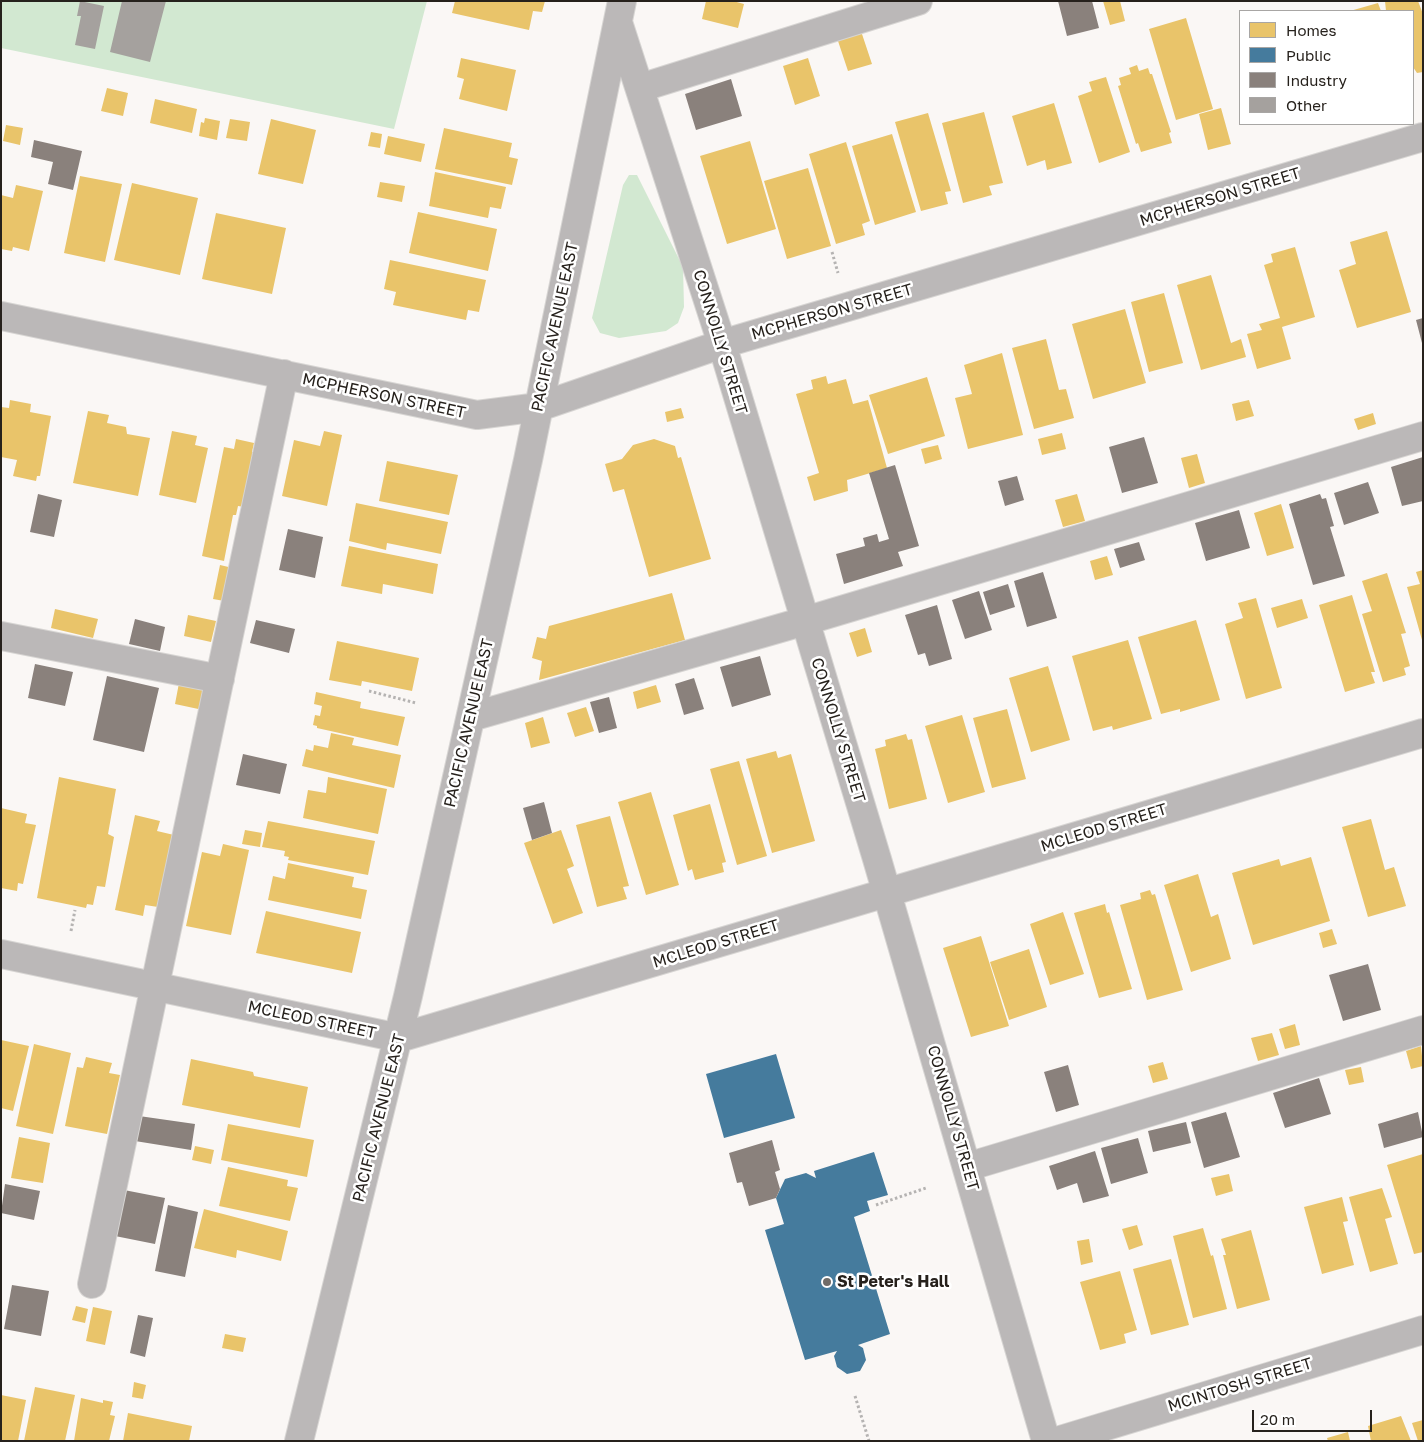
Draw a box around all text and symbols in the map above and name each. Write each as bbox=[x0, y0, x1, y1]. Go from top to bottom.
legend bbox=[1239, 10, 1414, 125]
text: Homes bbox=[1286, 21, 1336, 39]
text: Public bbox=[1286, 46, 1331, 64]
text: Industry bbox=[1286, 71, 1347, 89]
text: Other bbox=[1286, 96, 1327, 114]
street label: MCPHERSON STREET bbox=[1138, 163, 1302, 231]
street label: PACIFIC AVENUE EAST bbox=[528, 241, 582, 413]
street label: CONNOLLY STREET bbox=[689, 268, 751, 416]
street label: MCPHERSON STREET bbox=[749, 280, 915, 344]
street label: MCPHERSON STREET bbox=[301, 369, 467, 423]
street label: PACIFIC AVENUE EAST bbox=[440, 637, 498, 809]
street label: CONNOLLY STREET bbox=[807, 656, 869, 804]
street label: MCLEOD STREET bbox=[1039, 800, 1169, 856]
street label: MCLEOD STREET bbox=[651, 916, 781, 972]
street label: MCLEOD STREET bbox=[246, 997, 378, 1043]
street label: PACIFIC AVENUE EAST bbox=[349, 1032, 409, 1204]
street label: CONNOLLY STREET bbox=[923, 1043, 983, 1193]
place label: St Peter's Hall bbox=[837, 1272, 949, 1292]
marker: St Peter's Hall bbox=[821, 1276, 833, 1288]
street label: MCINTOSH STREET bbox=[1165, 1354, 1315, 1416]
scale bar bbox=[1254, 1400, 1374, 1432]
text: 20 m bbox=[1260, 1410, 1295, 1428]

